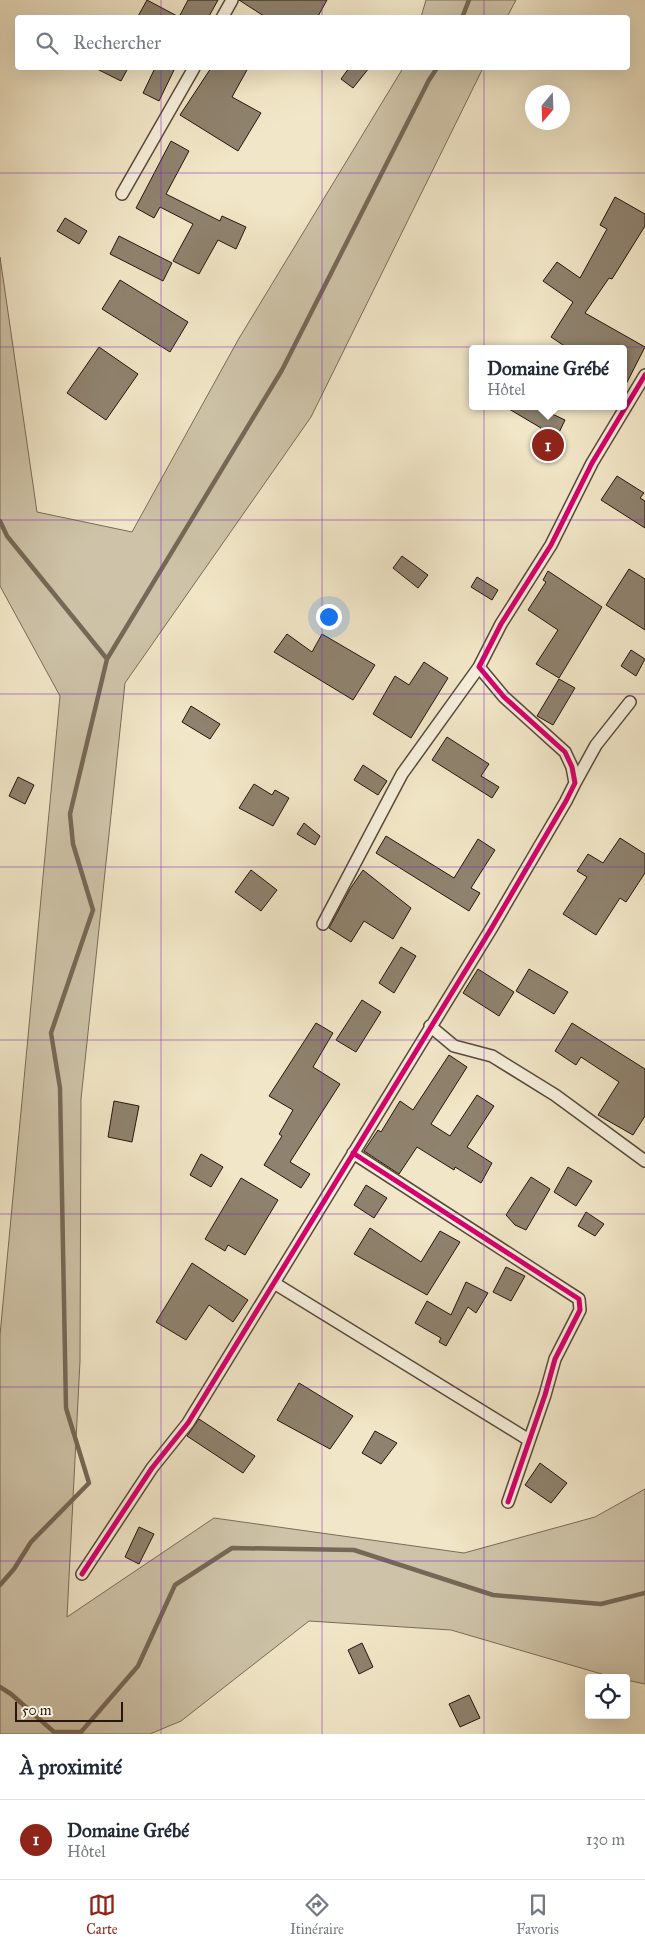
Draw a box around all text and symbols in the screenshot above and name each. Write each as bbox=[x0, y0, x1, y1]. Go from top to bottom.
search box bbox=[15, 15, 630, 70]
icon: search bbox=[33, 29, 61, 57]
text: Rechercher bbox=[73, 31, 161, 54]
north arrow bbox=[525, 85, 570, 130]
popup bbox=[469, 345, 627, 410]
text: Domaine Grébé bbox=[487, 357, 609, 380]
text: Hôtel bbox=[487, 380, 525, 399]
pin: 1 bbox=[532, 426, 564, 464]
your location bbox=[316, 604, 342, 630]
map controls bbox=[585, 1674, 630, 1719]
button: locate bbox=[585, 1674, 630, 1719]
scale bar bbox=[15, 1699, 122, 1722]
text: 50 m bbox=[22, 1702, 51, 1719]
text: À proximité bbox=[20, 1754, 122, 1780]
text: Domaine Grébé bbox=[67, 1819, 189, 1842]
text: 1 bbox=[33, 1830, 39, 1849]
text: 130 m bbox=[586, 1830, 625, 1849]
text: Hôtel bbox=[67, 1842, 105, 1861]
tab: Carte bbox=[86, 1891, 118, 1938]
tab: Itinéraire bbox=[290, 1891, 344, 1938]
tab: Favoris bbox=[516, 1891, 559, 1938]

